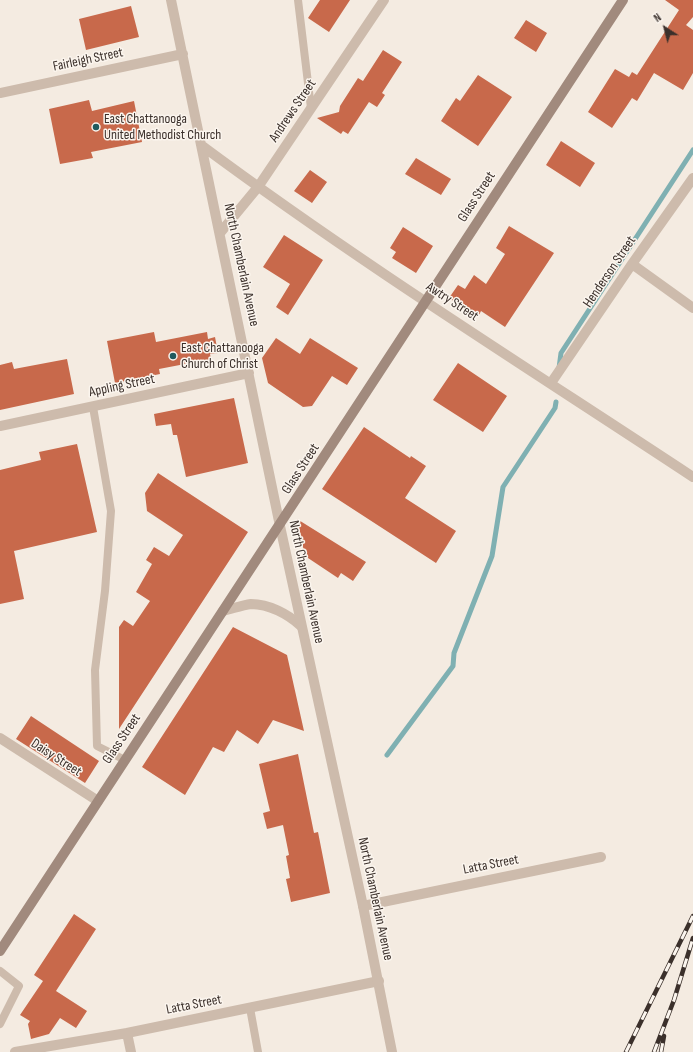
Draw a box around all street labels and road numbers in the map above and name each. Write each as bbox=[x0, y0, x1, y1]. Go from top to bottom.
street label: Fairleigh Street bbox=[51, 44, 125, 76]
street label: Andrews Street bbox=[266, 76, 320, 146]
street label: Glass Street bbox=[455, 169, 499, 225]
street label: North Chamberlain Avenue bbox=[220, 202, 262, 328]
street label: Henderson Street bbox=[580, 233, 640, 311]
street label: Awtry Street bbox=[423, 279, 481, 325]
street label: Appling Street bbox=[88, 371, 156, 401]
street label: Glass Street bbox=[279, 441, 323, 497]
street label: North Chamberlain Avenue bbox=[285, 519, 327, 645]
street label: Glass Street bbox=[99, 711, 145, 767]
street label: Daisy Street bbox=[28, 735, 84, 781]
street label: North Chamberlain Avenue bbox=[354, 836, 396, 962]
street label: Latta Street bbox=[462, 851, 520, 879]
street label: Latta Street bbox=[165, 991, 223, 1019]

